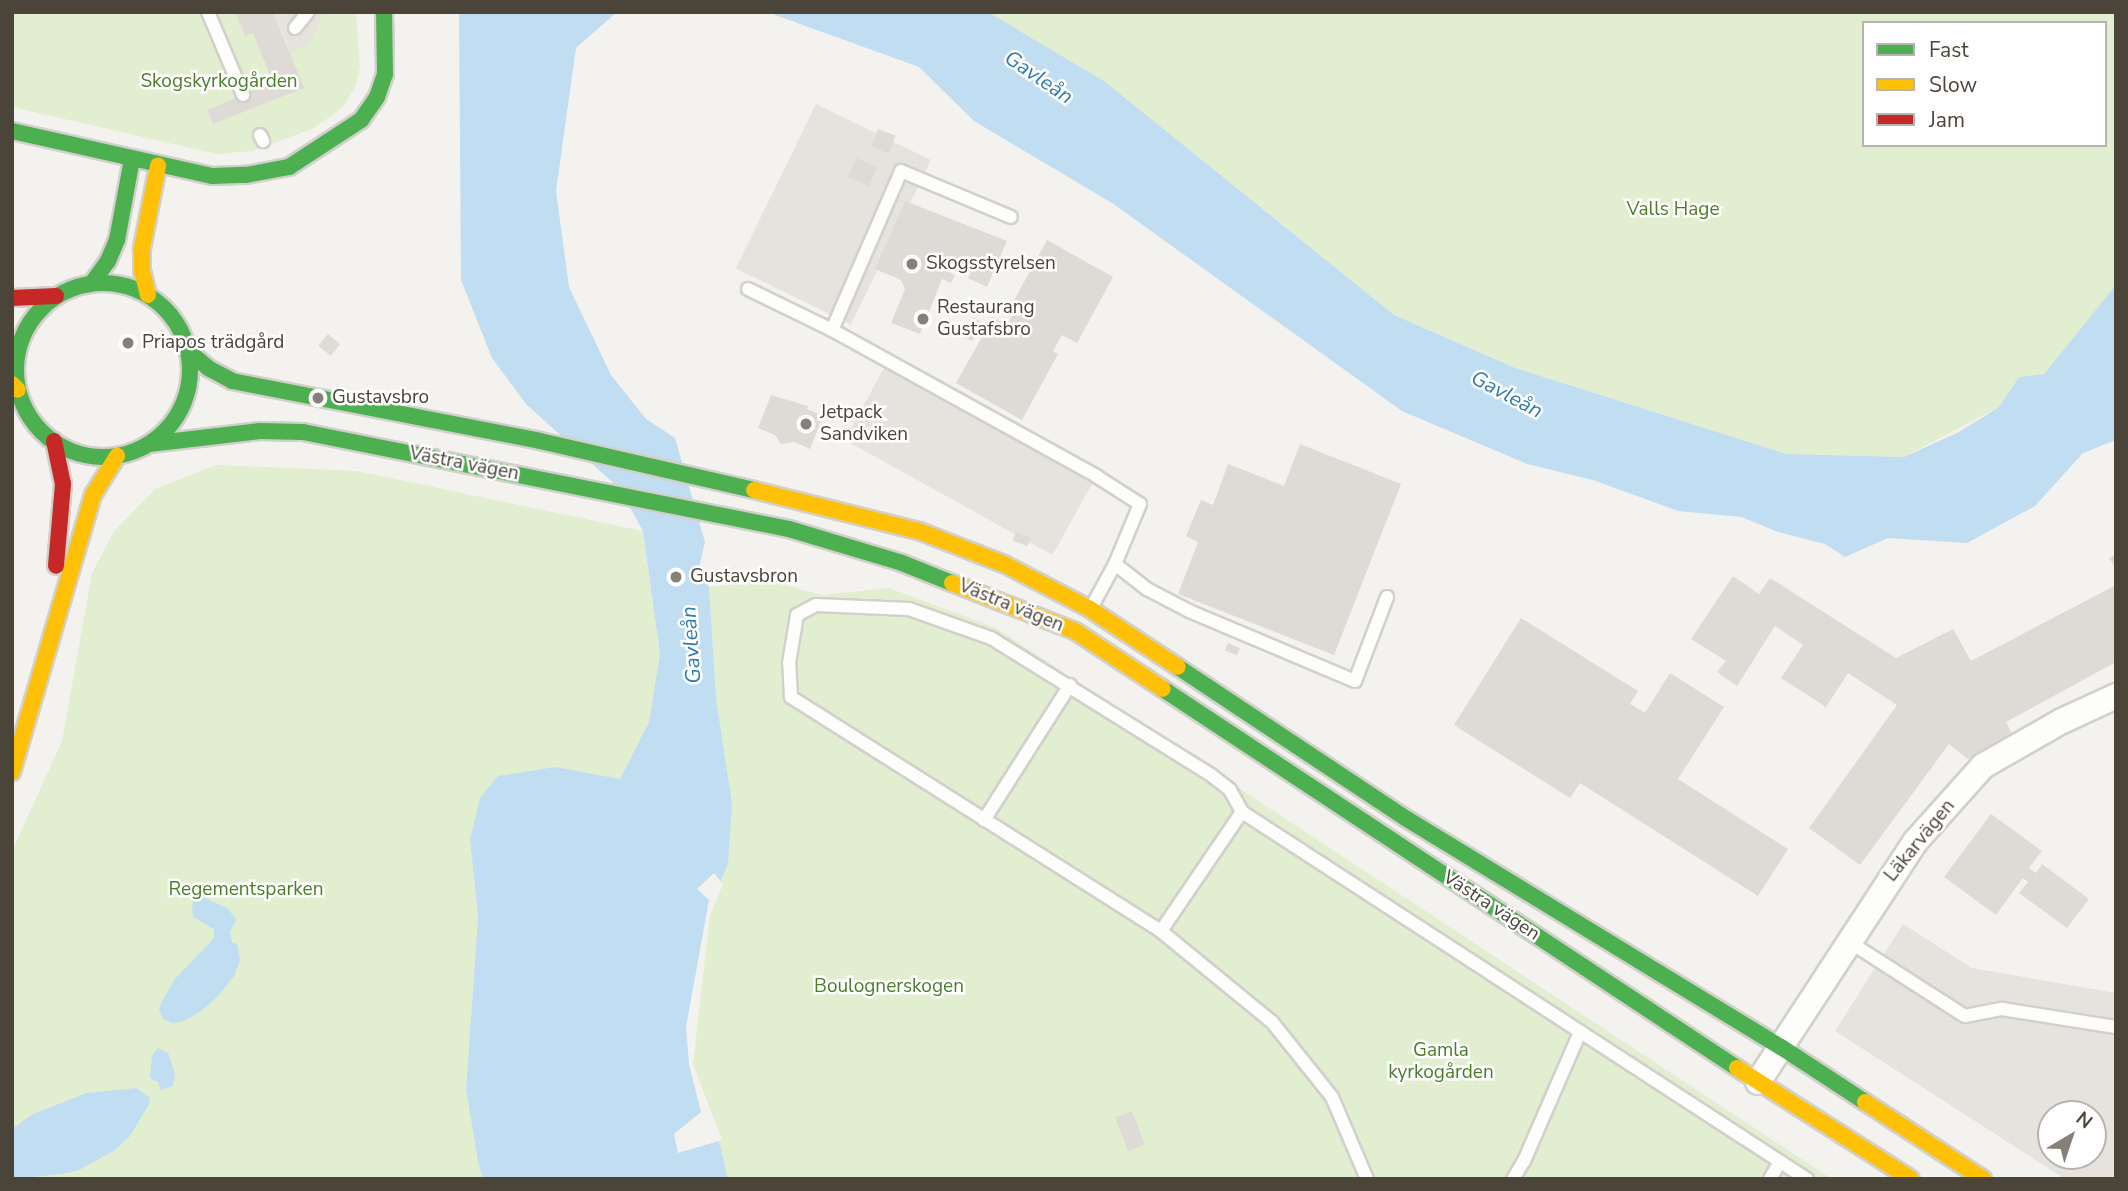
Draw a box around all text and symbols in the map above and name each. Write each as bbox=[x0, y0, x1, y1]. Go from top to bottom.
legend bbox=[1862, 21, 2107, 147]
text: Fast bbox=[1929, 36, 1969, 64]
water label: Gavleån bbox=[1000, 45, 1078, 109]
park label: Skogskyrkogården bbox=[140, 71, 298, 93]
text: Slow bbox=[1929, 71, 1977, 99]
text: Jam bbox=[1929, 106, 1965, 134]
park label: Valls Hage bbox=[1626, 199, 1720, 221]
place label: Skogsstyrelsen bbox=[926, 253, 1056, 275]
marker: Skogsstyrelsen bbox=[904, 256, 920, 272]
place label: Restaurang Gustafsbro bbox=[937, 297, 1035, 341]
marker: Restaurang Gustafsbro bbox=[915, 311, 931, 327]
place label: Priapos trädgård bbox=[142, 332, 284, 354]
marker: Priapos trädgård bbox=[120, 335, 136, 351]
water label: Gavleån bbox=[1467, 365, 1547, 423]
place label: Gustavsbro bbox=[332, 387, 429, 409]
marker: Gustavsbro bbox=[310, 390, 326, 406]
place label: Jetpack Sandviken bbox=[820, 402, 908, 446]
marker: Jetpack Sandviken bbox=[798, 416, 814, 432]
street label: Västra vägen bbox=[407, 442, 521, 486]
place label: Gustavsbron bbox=[690, 566, 798, 588]
marker: Gustavsbron bbox=[668, 569, 684, 585]
street label: Västra vägen bbox=[955, 575, 1067, 637]
water label: Gavleån bbox=[676, 606, 706, 684]
street label: Läkarvägen bbox=[1880, 795, 1960, 887]
street label: Västra vägen bbox=[1438, 866, 1544, 946]
park label: Regementsparken bbox=[169, 879, 323, 901]
park label: Boulognerskogen bbox=[814, 976, 964, 998]
park label: Gamla kyrkogården bbox=[1388, 1040, 1494, 1084]
north arrow bbox=[2037, 1100, 2107, 1170]
text: N bbox=[2070, 1106, 2098, 1135]

